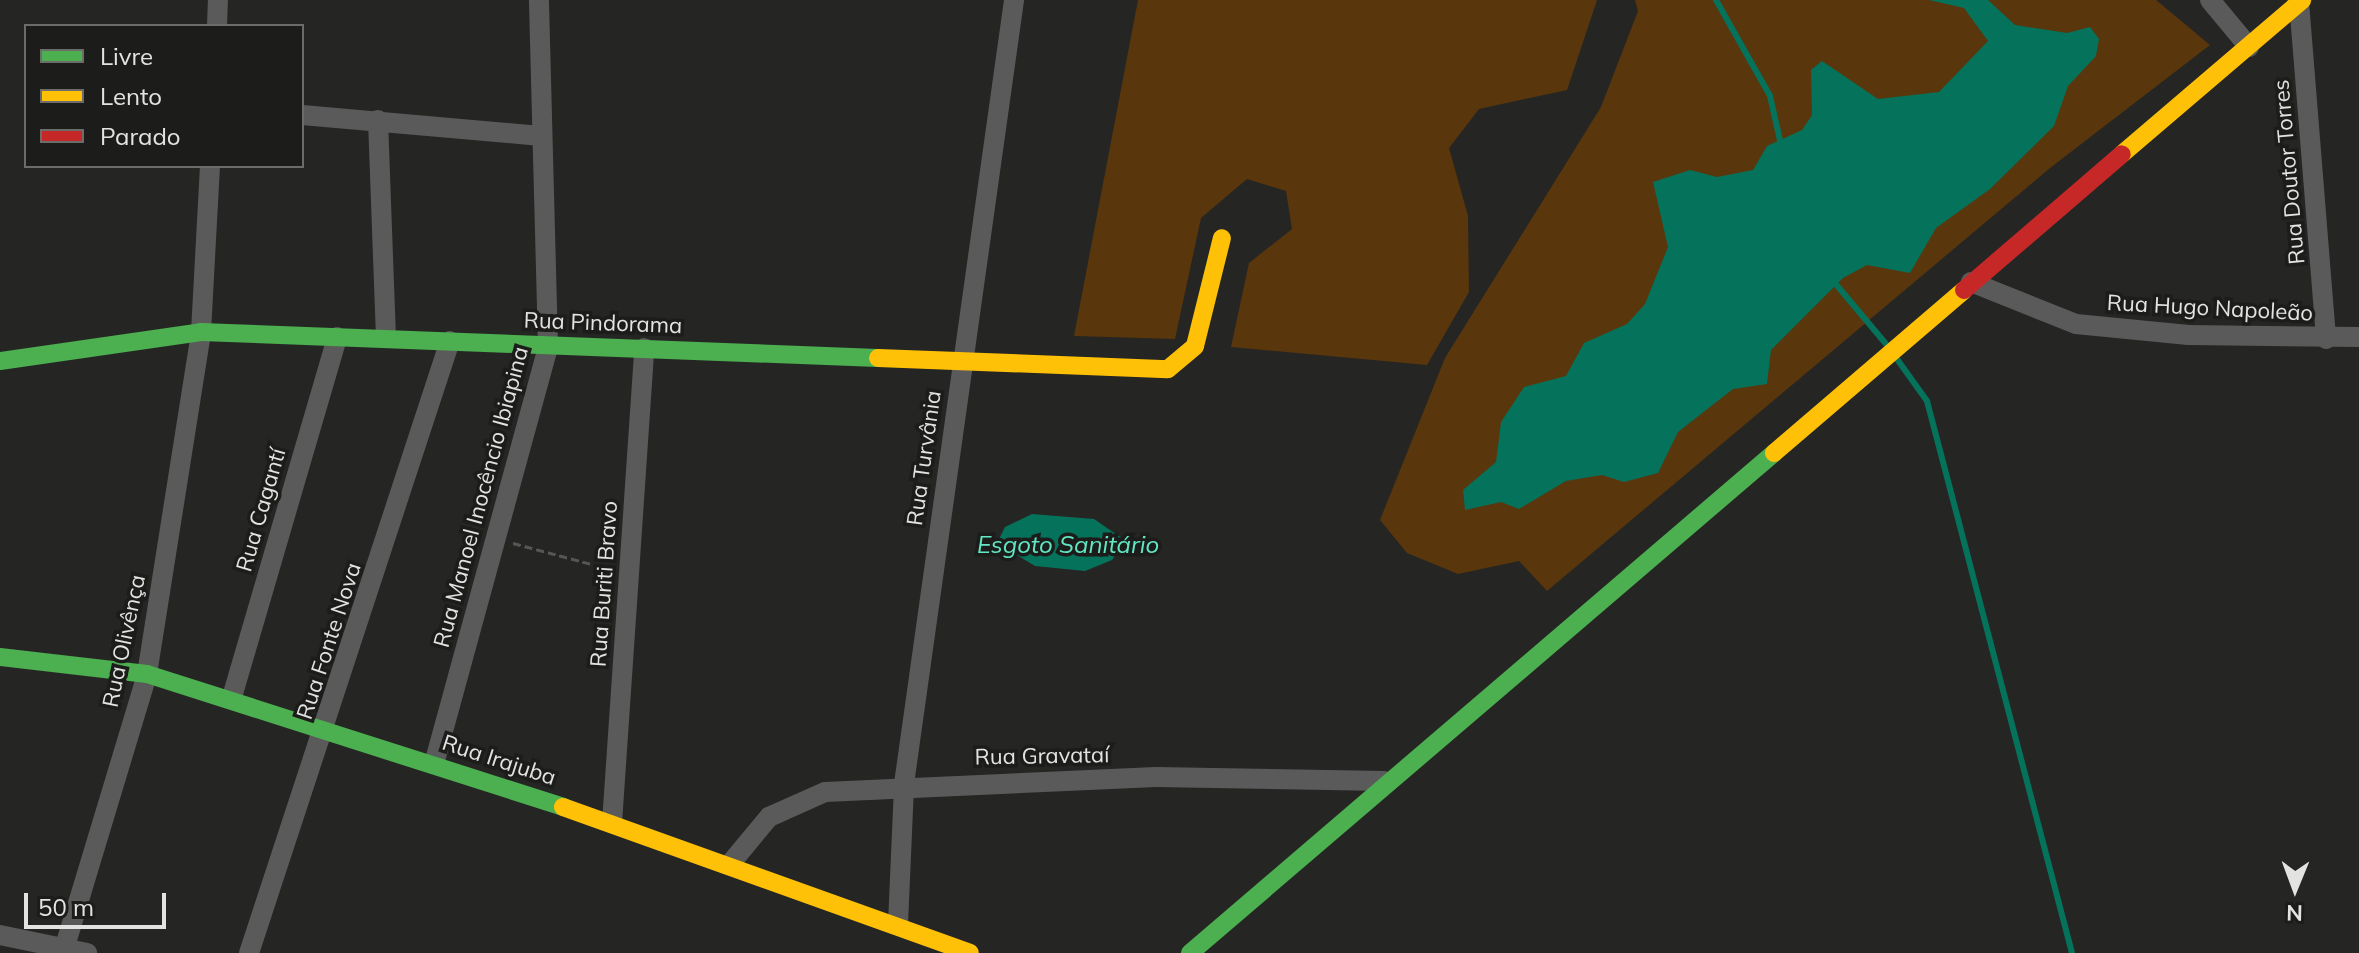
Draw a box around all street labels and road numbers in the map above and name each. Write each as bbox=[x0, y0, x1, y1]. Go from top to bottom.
street label: Rua Doutor Torres bbox=[2268, 79, 2310, 265]
street label: Rua Hugo Napoleão bbox=[2106, 289, 2314, 327]
street label: Rua Pindorama bbox=[523, 307, 683, 339]
street label: Rua Manoel Inocêncio Ibiapina bbox=[428, 344, 534, 650]
street label: Rua Turvânia bbox=[901, 389, 947, 527]
street label: Rua Cagantí bbox=[231, 445, 291, 575]
street label: Rua Buriti Bravo bbox=[585, 500, 623, 668]
street label: Rua Fonte Nova bbox=[291, 559, 367, 723]
street label: Rua Olivênça bbox=[97, 572, 151, 710]
street label: Rua Irajuba bbox=[439, 729, 559, 791]
street label: Rua Gravataí bbox=[974, 742, 1110, 770]

